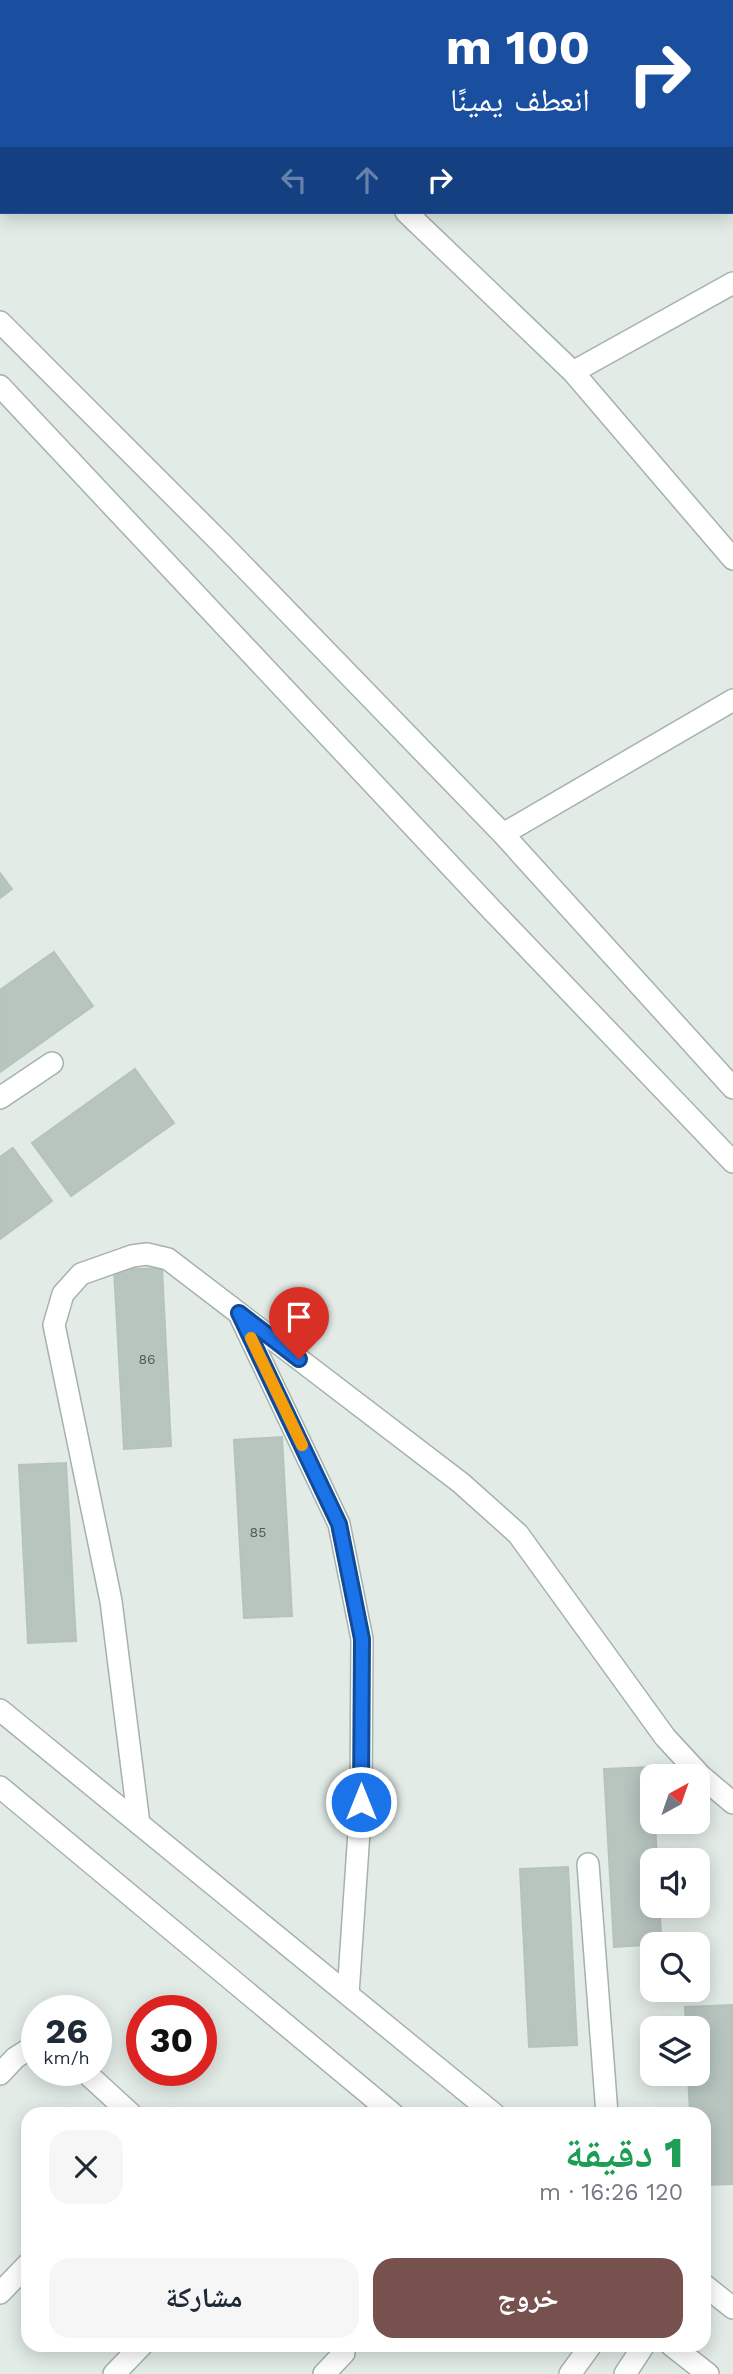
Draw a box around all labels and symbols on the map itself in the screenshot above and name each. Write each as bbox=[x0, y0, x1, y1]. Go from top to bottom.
pin bbox=[269, 1287, 329, 1359]
house number: 86 bbox=[138, 1351, 156, 1367]
house number: 85 bbox=[250, 1524, 266, 1540]
north arrow bbox=[640, 1764, 710, 1834]
position arrow bbox=[324, 1765, 398, 1839]
speed limit sign: 30 bbox=[126, 1995, 217, 2086]

